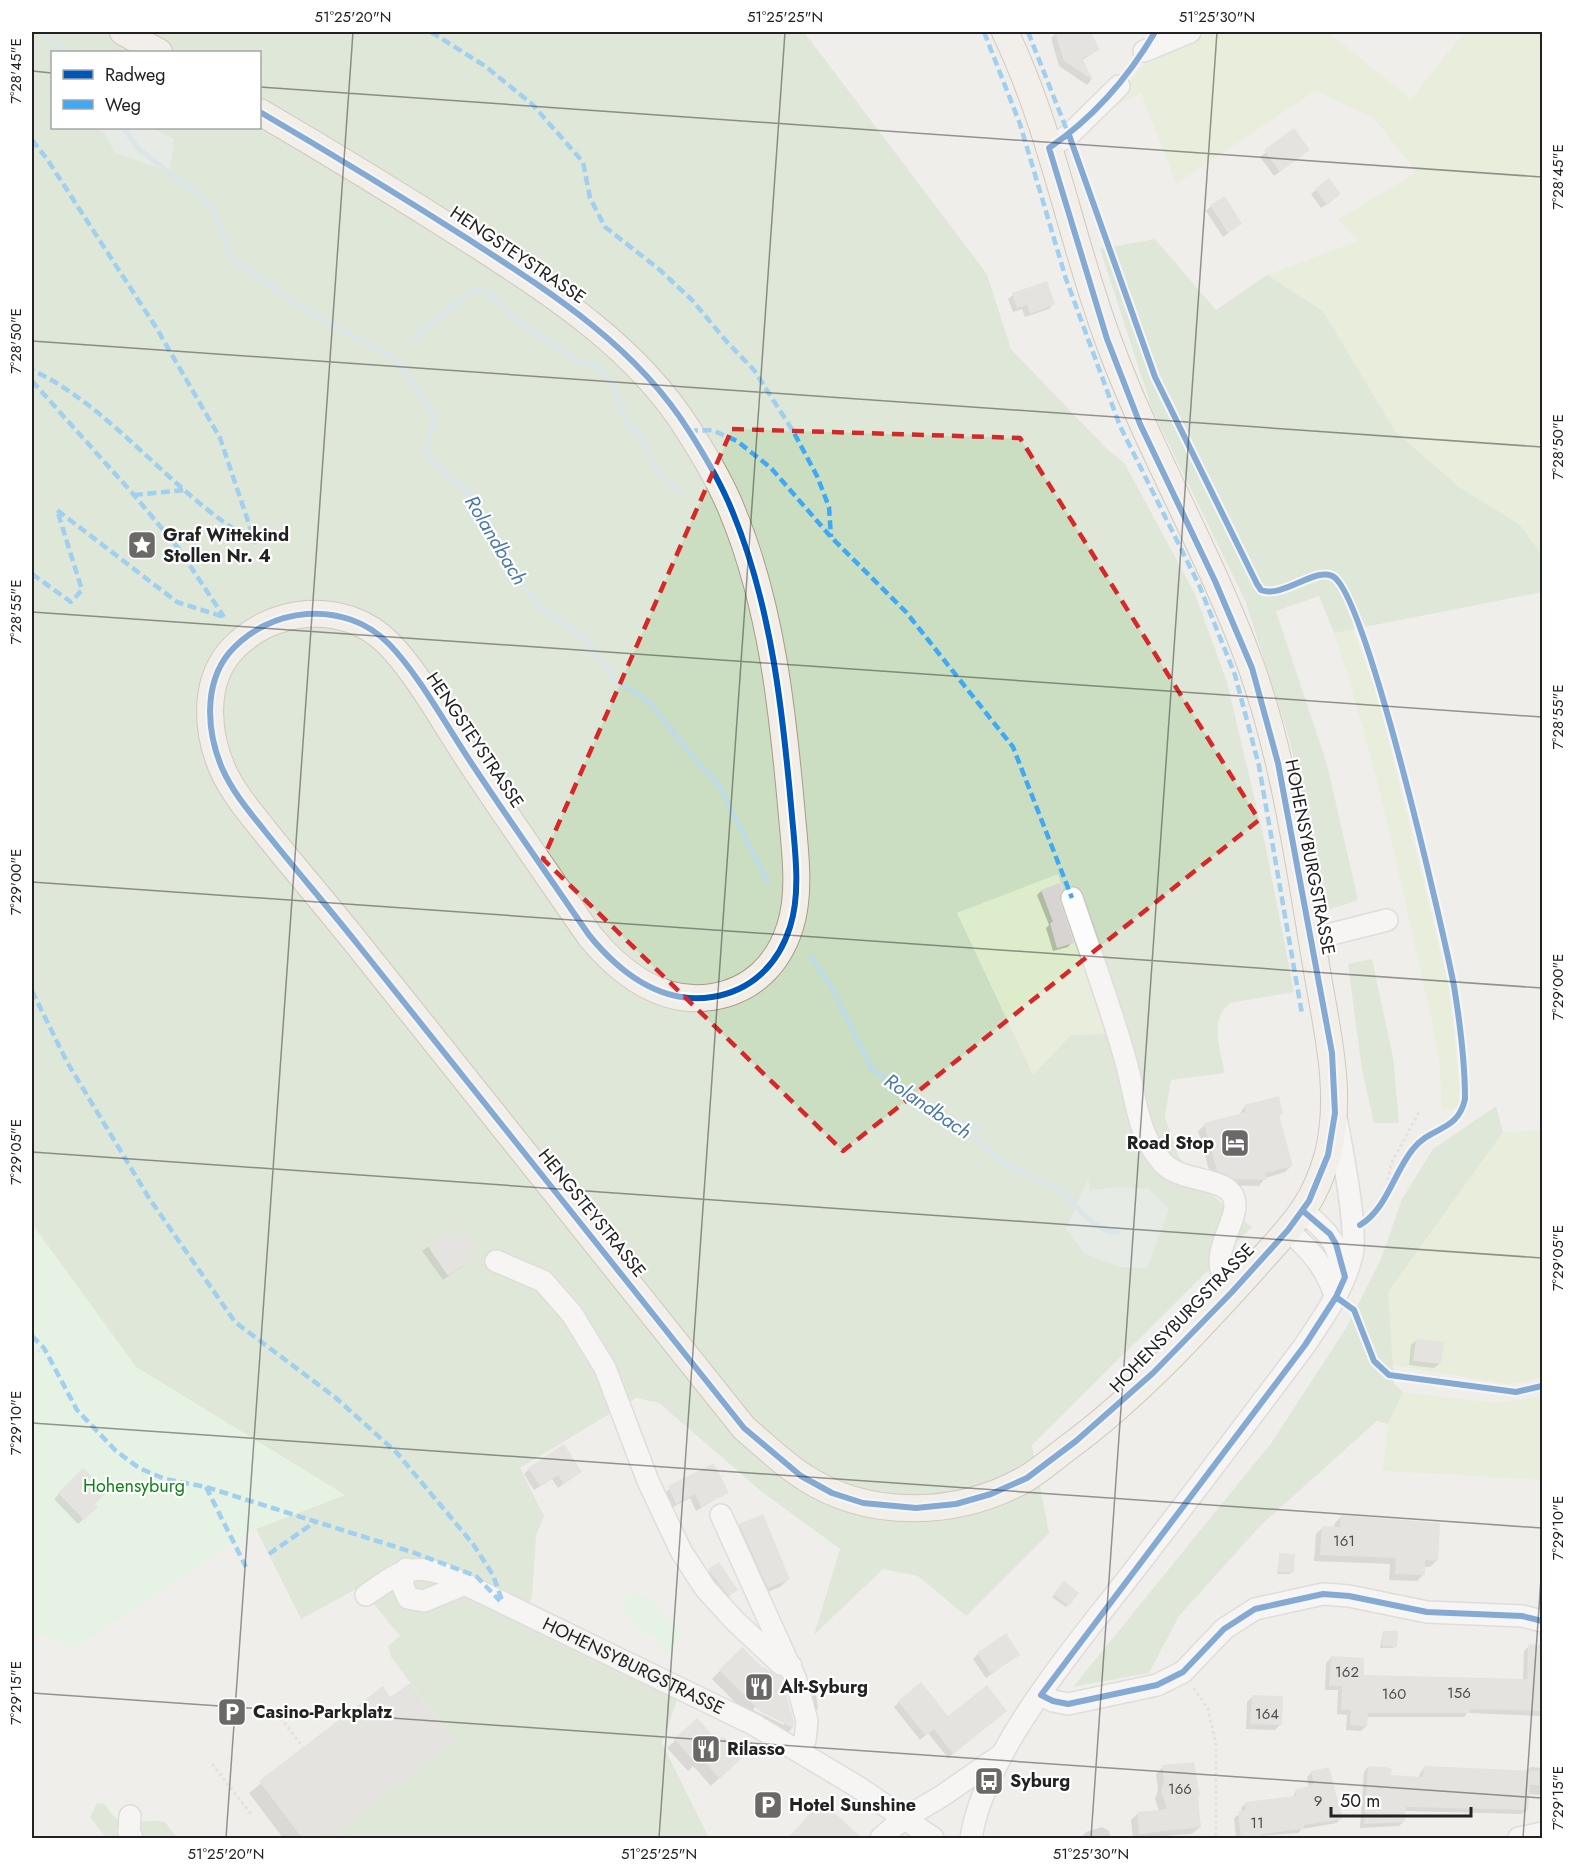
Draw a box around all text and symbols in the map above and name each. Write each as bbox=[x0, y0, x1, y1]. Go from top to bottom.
text: 51°25'20"N bbox=[315, 6, 391, 28]
text: 51°25'25"N bbox=[747, 6, 823, 28]
text: 51°25'30"N bbox=[1179, 6, 1255, 28]
text: 7°28'45"E bbox=[5, 38, 27, 104]
legend bbox=[51, 51, 261, 129]
text: Radweg bbox=[105, 62, 166, 88]
text: Weg bbox=[105, 92, 141, 118]
text: 7°28'45"E bbox=[1547, 144, 1569, 210]
street label: HENGSTEYSTRASSE bbox=[445, 200, 591, 310]
text: 7°28'50"E bbox=[5, 308, 27, 374]
text: 7°28'50"E bbox=[1547, 414, 1569, 480]
water label: Rolandbach bbox=[457, 490, 534, 591]
place label: Graf Wittekind Stollen Nr. 4 bbox=[163, 522, 289, 569]
place icon: Graf Wittekind Stollen Nr. 4 bbox=[126, 529, 158, 561]
text: 7°28'55"E bbox=[5, 579, 27, 645]
street label: HENGSTEYSTRASSE bbox=[420, 667, 530, 813]
text: 7°28'55"E bbox=[1547, 684, 1569, 750]
street label: HOHENSYBURGSTRASSE bbox=[1278, 757, 1342, 957]
text: 7°29'00"E bbox=[5, 849, 27, 915]
text: 7°29'00"E bbox=[1547, 954, 1569, 1020]
water label: Rolandbach bbox=[878, 1066, 977, 1146]
text: 7°29'05"E bbox=[5, 1119, 27, 1185]
hotel icon: Road Stop bbox=[1219, 1127, 1251, 1159]
place label: Road Stop bbox=[1127, 1130, 1214, 1156]
street label: HENGSTEYSTRASSE bbox=[532, 1143, 652, 1283]
text: 7°29'05"E bbox=[1547, 1225, 1569, 1291]
street label: HOHENSYBURGSTRASSE bbox=[1104, 1237, 1260, 1399]
text: 7°29'10"E bbox=[5, 1391, 27, 1455]
park label: Hohensyburg bbox=[83, 1473, 185, 1499]
text: 7°29'10"E bbox=[1547, 1496, 1569, 1560]
house number: 161 bbox=[1333, 1530, 1355, 1552]
street label: HOHENSYBURGSTRASSE bbox=[538, 1611, 729, 1721]
text: 7°29'15"E bbox=[5, 1661, 27, 1725]
house number: 162 bbox=[1335, 1661, 1359, 1683]
restaurant icon: Alt-Syburg bbox=[743, 1671, 775, 1703]
place label: Alt-Syburg bbox=[779, 1674, 868, 1700]
house number: 156 bbox=[1447, 1682, 1471, 1704]
house number: 160 bbox=[1382, 1683, 1406, 1705]
parking icon: Casino-Parkplatz bbox=[216, 1696, 248, 1728]
place label: Casino-Parkplatz bbox=[253, 1699, 393, 1725]
house number: 164 bbox=[1255, 1703, 1279, 1725]
restaurant icon: Rilasso bbox=[690, 1733, 722, 1765]
place label: Rilasso bbox=[727, 1736, 786, 1762]
bus stop icon: Syburg bbox=[973, 1765, 1005, 1797]
text: 7°29'15"E bbox=[1547, 1766, 1569, 1830]
place label: Syburg bbox=[1010, 1768, 1070, 1794]
house number: 166 bbox=[1168, 1778, 1192, 1800]
scale bar bbox=[1331, 1780, 1470, 1818]
text: 50 m bbox=[1340, 1788, 1380, 1814]
parking icon: Hotel Sunshine bbox=[752, 1789, 784, 1821]
house number: 9 bbox=[1314, 1790, 1322, 1812]
place label: Hotel Sunshine bbox=[789, 1792, 916, 1818]
house number: 11 bbox=[1250, 1812, 1264, 1834]
text: 51°25'20"N bbox=[188, 1843, 264, 1865]
text: 51°25'25"N bbox=[621, 1843, 697, 1865]
text: 51°25'30"N bbox=[1053, 1843, 1129, 1865]

